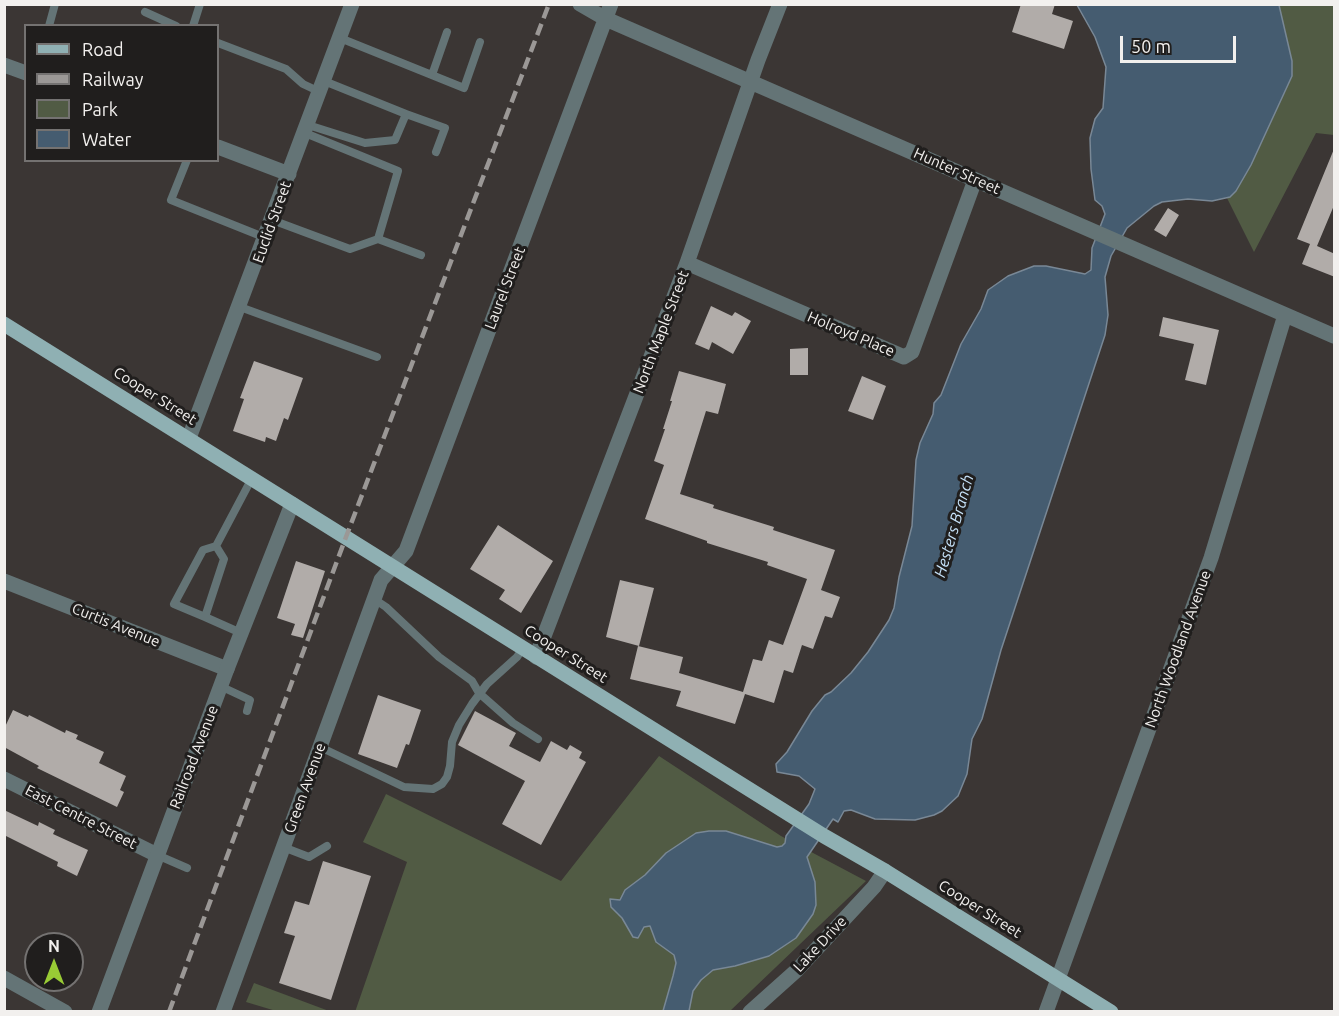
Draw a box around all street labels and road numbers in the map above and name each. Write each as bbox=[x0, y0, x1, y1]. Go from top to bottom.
street label: Hunter Street bbox=[911, 144, 1003, 198]
street label: Euclid Street bbox=[249, 179, 295, 265]
street label: Laurel Street bbox=[481, 244, 529, 332]
street label: North Maple Street bbox=[629, 268, 693, 396]
street label: Holroyd Place bbox=[805, 308, 897, 360]
street label: Cooper Street bbox=[110, 363, 200, 429]
street label: North Woodland Avenue bbox=[1141, 568, 1215, 730]
street label: Curtis Avenue bbox=[69, 599, 163, 651]
street label: Cooper Street bbox=[521, 621, 611, 687]
street label: Railroad Avenue bbox=[166, 703, 222, 811]
street label: Green Avenue bbox=[280, 740, 330, 836]
street label: East Centre Street bbox=[22, 781, 140, 853]
street label: Cooper Street bbox=[935, 876, 1025, 942]
street label: Lake Drive bbox=[790, 912, 850, 976]

